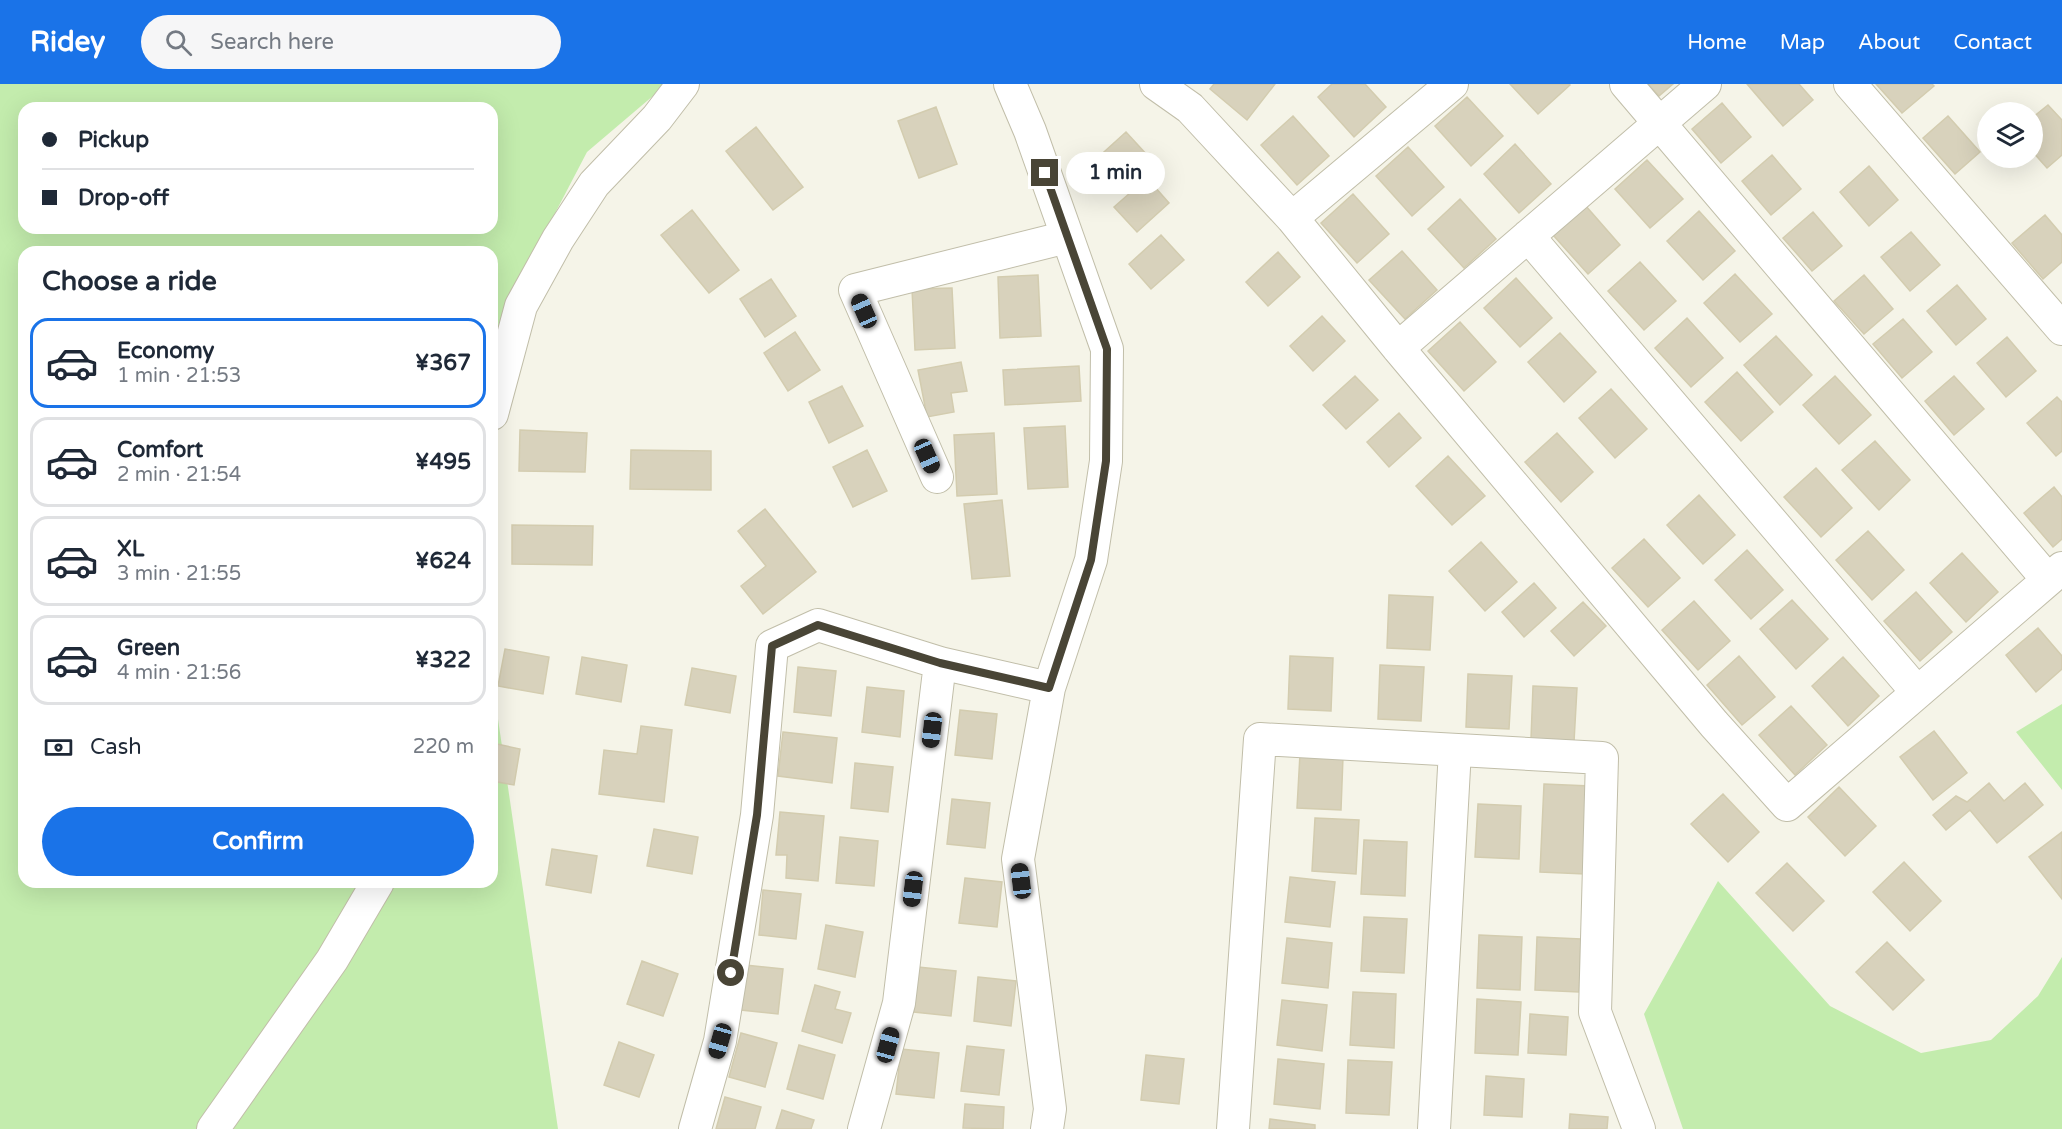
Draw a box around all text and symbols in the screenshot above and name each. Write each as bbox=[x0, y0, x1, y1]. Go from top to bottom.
search box bbox=[141, 15, 561, 69]
text: Ridey bbox=[30, 25, 105, 59]
icon: search bbox=[162, 26, 195, 59]
text: Search here bbox=[210, 29, 334, 55]
text: Home bbox=[1687, 30, 1747, 55]
text: Map bbox=[1780, 30, 1825, 55]
text: About bbox=[1858, 30, 1920, 55]
text: Contact bbox=[1953, 30, 2032, 55]
map controls bbox=[1977, 102, 2043, 168]
button: layers bbox=[1977, 102, 2043, 168]
text: Pickup bbox=[78, 127, 149, 153]
callout: 1 min bbox=[1066, 152, 1165, 194]
route end bbox=[1031, 159, 1058, 186]
text: 1 min bbox=[1089, 161, 1142, 185]
text: Drop-off bbox=[78, 185, 169, 211]
text: Choose a ride bbox=[42, 265, 217, 298]
car bbox=[848, 291, 880, 331]
icon: car bbox=[45, 336, 99, 390]
text: Economy bbox=[117, 338, 214, 364]
text: ¥367 bbox=[415, 350, 471, 376]
text: 1 min · 21:53 bbox=[117, 364, 241, 388]
icon: car bbox=[45, 435, 99, 489]
car bbox=[911, 436, 943, 476]
text: Comfort bbox=[117, 437, 203, 463]
text: ¥495 bbox=[415, 449, 471, 475]
text: 2 min · 21:54 bbox=[117, 463, 241, 487]
icon: car bbox=[45, 534, 99, 588]
text: XL bbox=[117, 536, 144, 562]
text: ¥624 bbox=[415, 548, 471, 574]
text: 3 min · 21:55 bbox=[117, 562, 241, 586]
icon: car bbox=[45, 633, 99, 687]
text: Green bbox=[117, 635, 180, 661]
text: ¥322 bbox=[415, 647, 471, 673]
text: 4 min · 21:56 bbox=[117, 661, 241, 685]
car bbox=[921, 711, 943, 749]
icon: cash bbox=[42, 731, 75, 764]
text: Cash bbox=[90, 734, 142, 760]
text: 220 m bbox=[413, 735, 474, 759]
button: Confirm bbox=[42, 807, 474, 876]
car bbox=[1010, 862, 1032, 900]
car bbox=[902, 870, 924, 908]
route start bbox=[717, 959, 744, 986]
car bbox=[706, 1021, 734, 1061]
car bbox=[875, 1025, 901, 1065]

